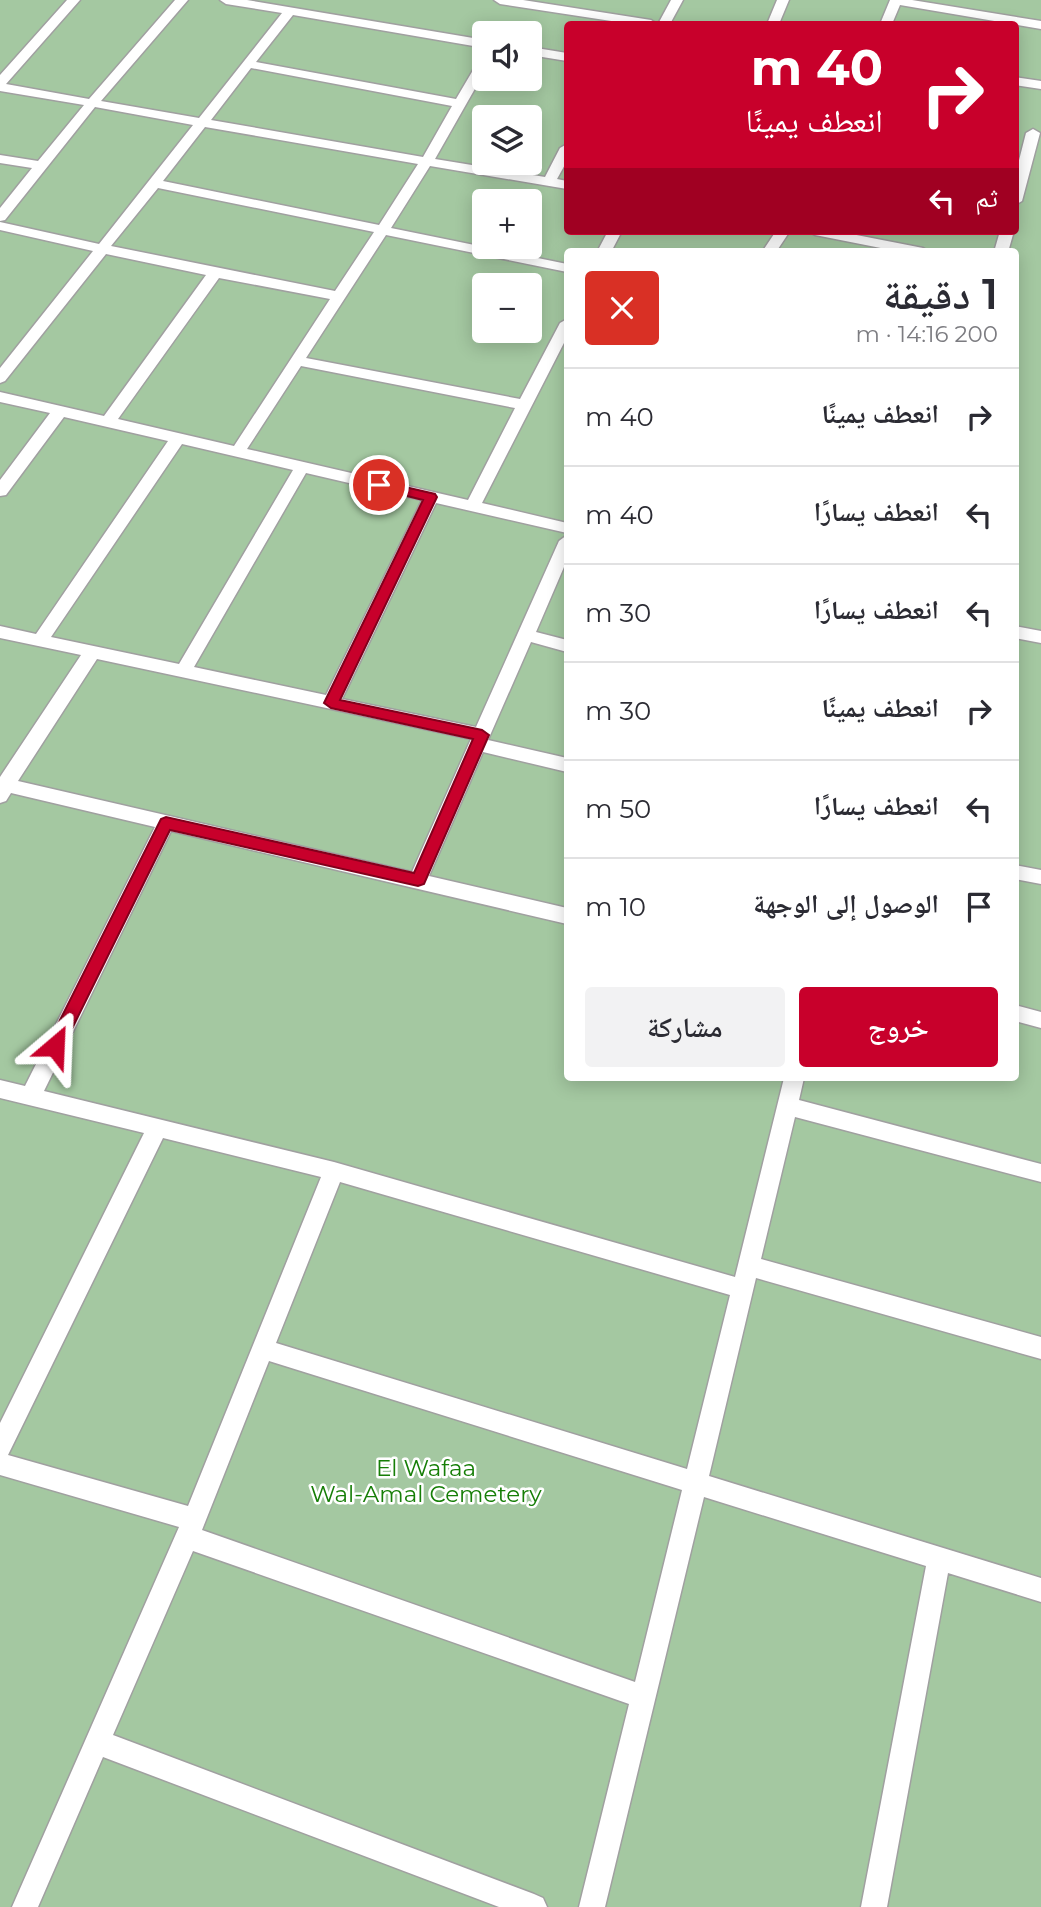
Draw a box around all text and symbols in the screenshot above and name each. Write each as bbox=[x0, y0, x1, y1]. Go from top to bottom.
map controls bbox=[472, 21, 542, 343]
button: sound bbox=[472, 21, 542, 91]
text: 40 m bbox=[751, 38, 883, 97]
icon: right bbox=[907, 49, 998, 140]
text: انعطف يمينًا bbox=[746, 101, 883, 140]
button: layers bbox=[472, 105, 542, 175]
icon: left bbox=[923, 182, 961, 220]
text: ثم bbox=[975, 182, 998, 214]
button: + bbox=[472, 189, 542, 259]
text: 1 دقيقة bbox=[883, 268, 998, 320]
button: close bbox=[585, 271, 659, 345]
button: − bbox=[472, 273, 542, 343]
text: 200 m · 14:16 bbox=[855, 320, 998, 348]
text: انعطف يمينًا bbox=[821, 398, 939, 430]
icon: right bbox=[960, 398, 998, 436]
text: 40 m bbox=[585, 401, 654, 433]
pin bbox=[349, 455, 409, 515]
icon: arrive bbox=[360, 466, 398, 504]
text: انعطف يسارًا bbox=[814, 496, 939, 528]
icon: left bbox=[960, 496, 998, 534]
text: 40 m bbox=[585, 499, 654, 531]
text: انعطف يسارًا bbox=[814, 594, 939, 626]
icon: left bbox=[960, 594, 998, 632]
text: 30 m bbox=[585, 597, 651, 629]
text: انعطف يمينًا bbox=[821, 692, 939, 724]
icon: right bbox=[960, 692, 998, 730]
text: 30 m bbox=[585, 695, 651, 727]
text: انعطف يسارًا bbox=[814, 790, 939, 822]
icon: left bbox=[960, 790, 998, 828]
text: 50 m bbox=[585, 793, 651, 825]
text: الوصول إلى الوجهة bbox=[753, 888, 939, 920]
icon: arrive bbox=[960, 888, 998, 926]
text: 10 m bbox=[585, 891, 646, 923]
button: مشاركة bbox=[585, 987, 785, 1067]
button: خروج bbox=[799, 987, 998, 1067]
position arrow bbox=[18, 1009, 92, 1083]
park label: El Wafaa Wal-Amal Cemetery bbox=[310, 1454, 542, 1508]

